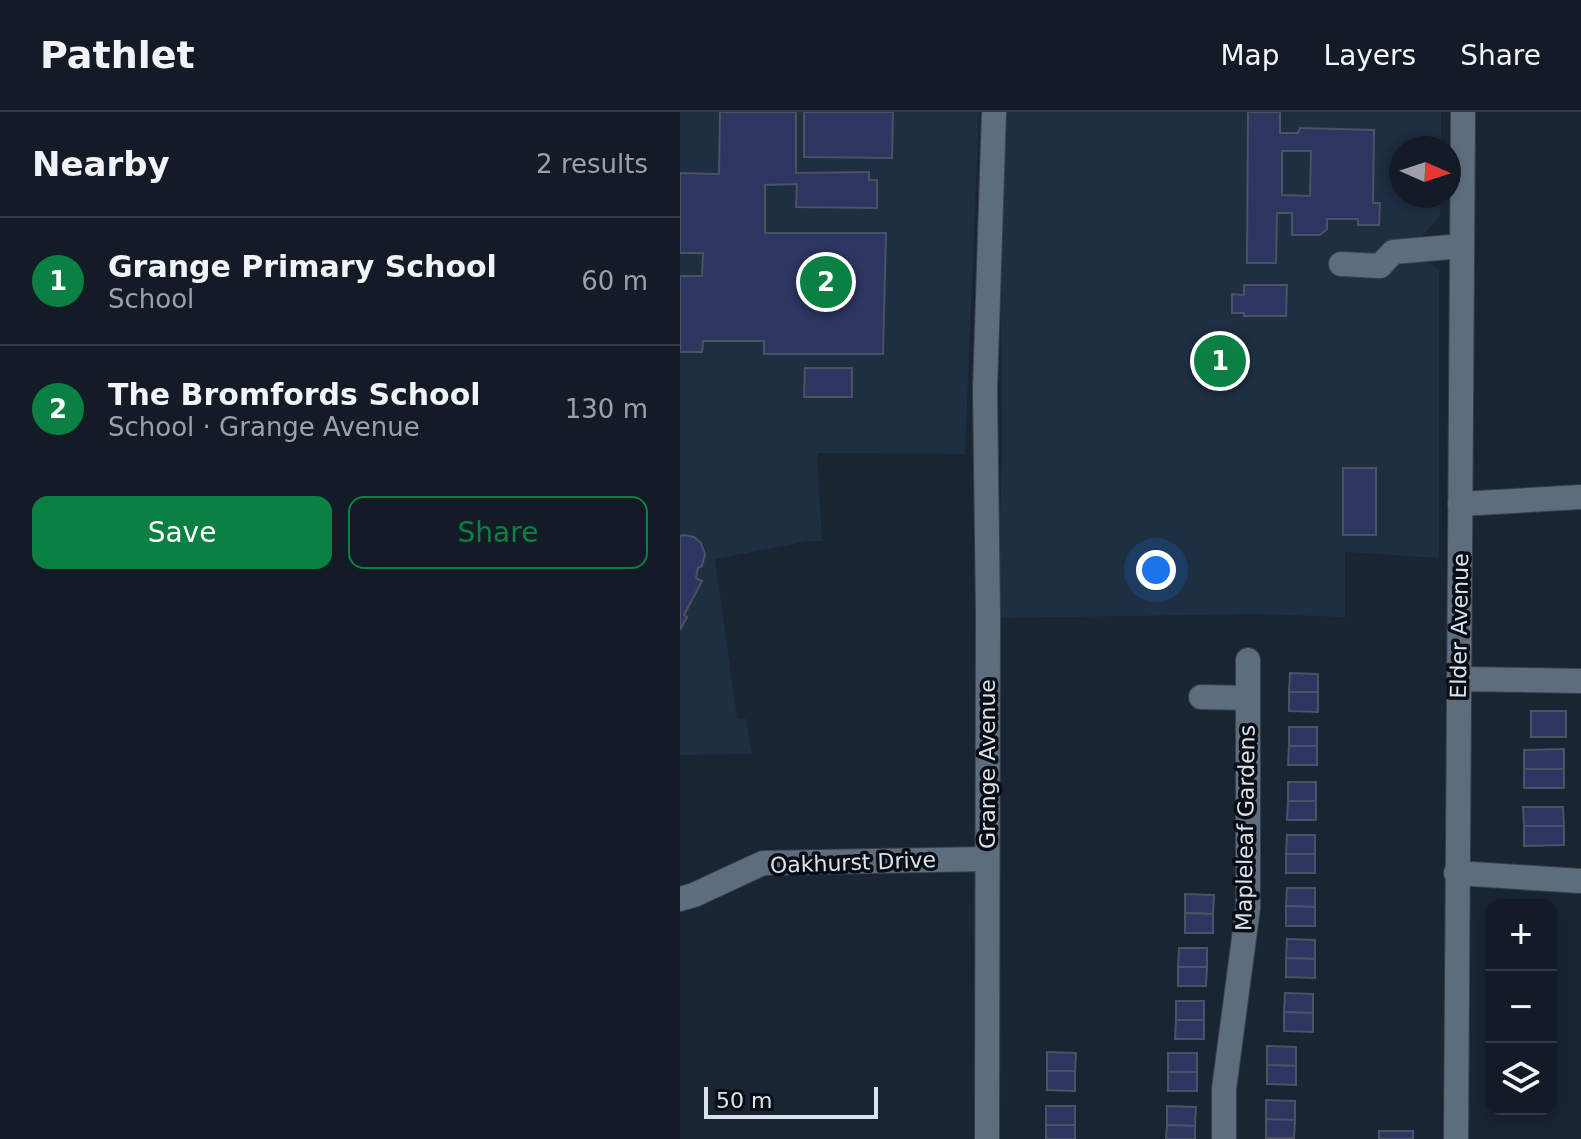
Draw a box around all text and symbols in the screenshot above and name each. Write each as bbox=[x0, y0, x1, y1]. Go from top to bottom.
text: Pathlet bbox=[40, 33, 195, 77]
text: Map bbox=[1220, 39, 1280, 72]
text: Layers bbox=[1324, 39, 1416, 72]
text: Share bbox=[1460, 39, 1541, 72]
north arrow bbox=[1389, 136, 1461, 208]
text: Nearby bbox=[32, 144, 170, 184]
text: 2 results bbox=[536, 149, 648, 179]
text: Grange Primary School bbox=[108, 249, 497, 284]
pin: 2 bbox=[800, 252, 852, 312]
text: 1 bbox=[49, 266, 67, 296]
text: 60 m bbox=[581, 266, 648, 296]
text: School bbox=[108, 284, 194, 314]
pin: 1 bbox=[1194, 331, 1246, 391]
text: The Bromfords School bbox=[108, 377, 481, 412]
text: 2 bbox=[49, 394, 67, 424]
text: 130 m bbox=[565, 394, 648, 424]
text: School · Grange Avenue bbox=[108, 412, 420, 442]
button: Save bbox=[32, 496, 332, 569]
button: Share bbox=[348, 496, 648, 569]
your location bbox=[1136, 550, 1176, 590]
street label: Elder Avenue bbox=[1446, 553, 1473, 699]
street label: Grange Avenue bbox=[975, 679, 1000, 849]
street label: Mapleleaf Gardens bbox=[1231, 725, 1260, 931]
street label: Oakhurst Drive bbox=[770, 847, 937, 878]
map controls bbox=[1485, 899, 1557, 1115]
button: + bbox=[1485, 899, 1557, 971]
button: − bbox=[1485, 971, 1557, 1043]
button: layers bbox=[1485, 1043, 1557, 1115]
scale bar bbox=[704, 1083, 878, 1119]
text: 50 m bbox=[716, 1088, 772, 1113]

